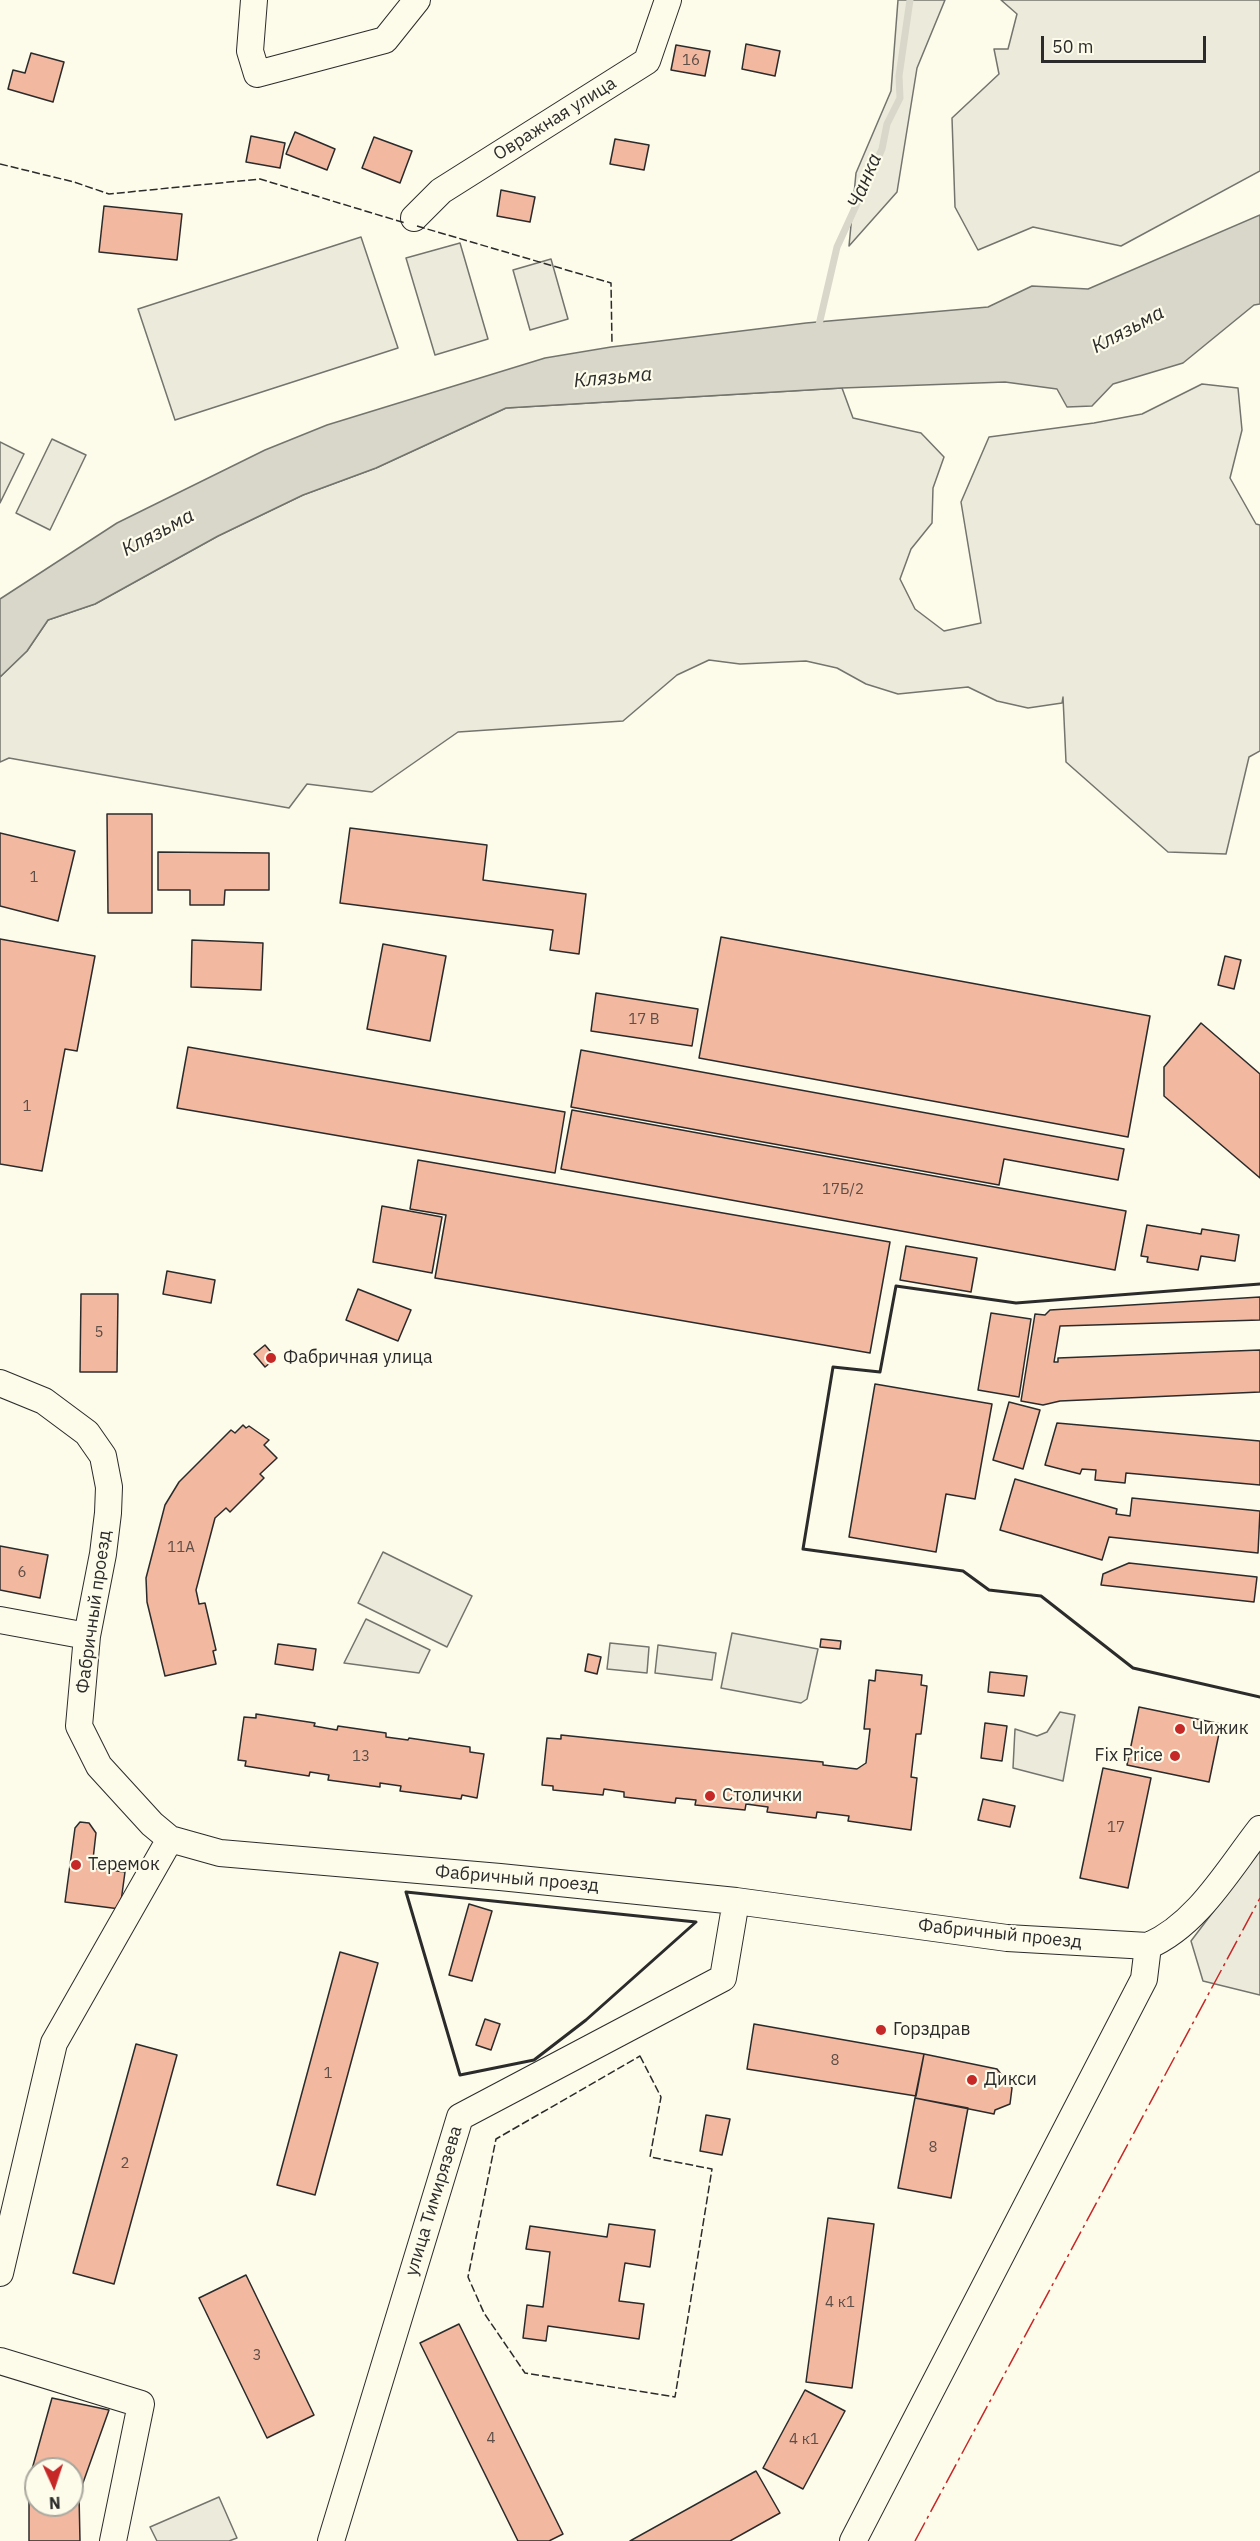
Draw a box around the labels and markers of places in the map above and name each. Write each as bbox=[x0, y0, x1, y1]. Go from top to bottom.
place label: Фабричная улица bbox=[283, 1347, 433, 1369]
marker: Фабричная улица bbox=[264, 1351, 278, 1365]
place label: Чижик bbox=[1192, 1718, 1249, 1740]
marker: Чижик bbox=[1173, 1722, 1187, 1736]
place label: Fix Price bbox=[1094, 1745, 1163, 1767]
marker: Fix Price bbox=[1168, 1749, 1182, 1763]
place label: Столички bbox=[722, 1785, 802, 1807]
marker: Столички bbox=[703, 1789, 717, 1803]
place label: Теремок bbox=[88, 1854, 160, 1876]
marker: Теремок bbox=[69, 1858, 83, 1872]
place label: Горздрав bbox=[893, 2019, 971, 2041]
marker: Горздрав bbox=[874, 2023, 888, 2037]
place label: Дикси bbox=[984, 2069, 1037, 2091]
marker: Дикси bbox=[965, 2073, 979, 2087]

